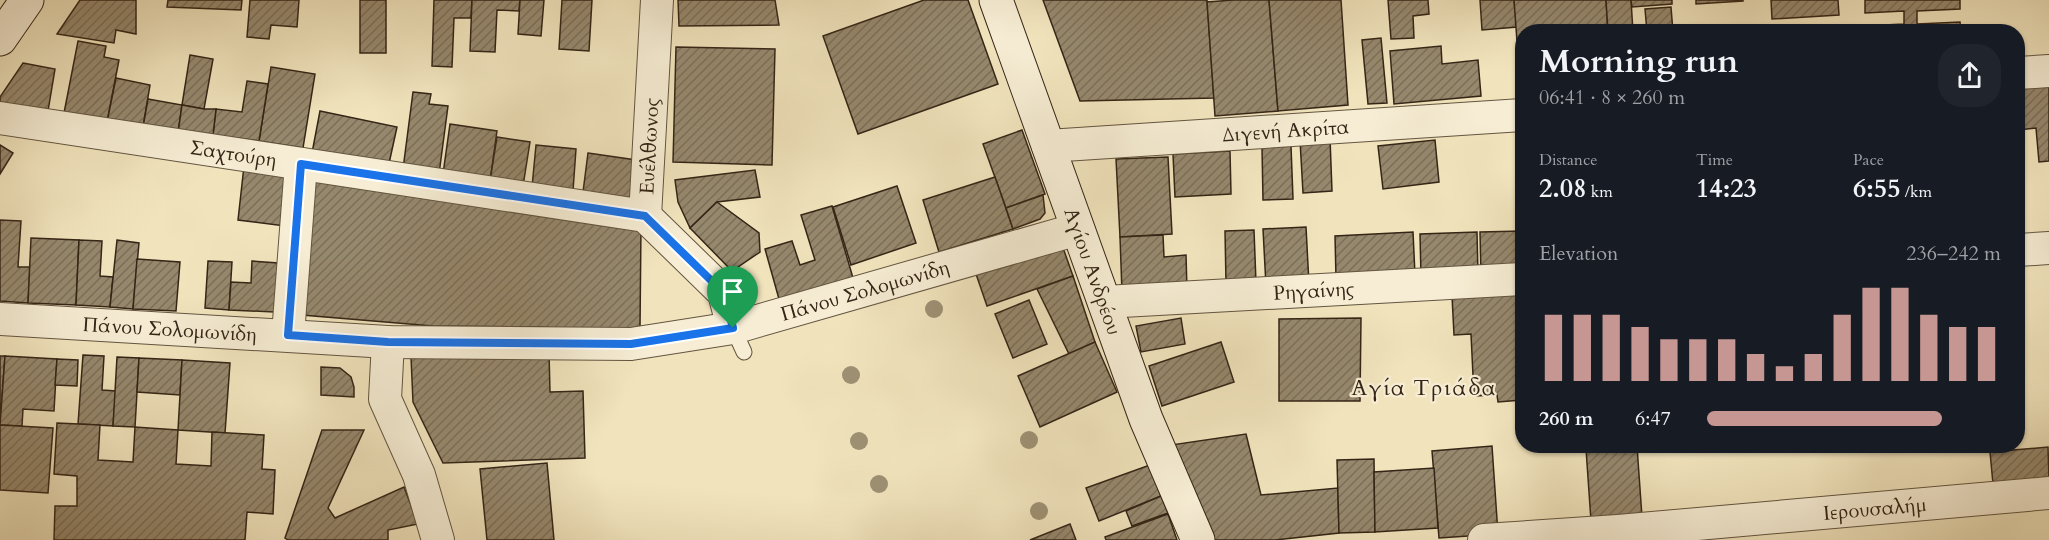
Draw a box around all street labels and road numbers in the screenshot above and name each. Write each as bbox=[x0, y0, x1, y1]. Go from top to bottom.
street label: Ευέλθωνος bbox=[633, 97, 666, 195]
street label: Διγενή Ακρίτα bbox=[1221, 113, 1350, 149]
street label: Σαχτούρη bbox=[188, 134, 278, 174]
street label: Αγίου Ανδρέου bbox=[1057, 204, 1128, 339]
street label: Πάνου Σολομωνίδη bbox=[777, 254, 952, 328]
street label: Ρηγαίνης bbox=[1272, 275, 1355, 307]
street label: Πάνου Σολομωνίδη bbox=[82, 311, 257, 348]
street label: Ιερουσαλήμ bbox=[1822, 491, 1928, 527]

